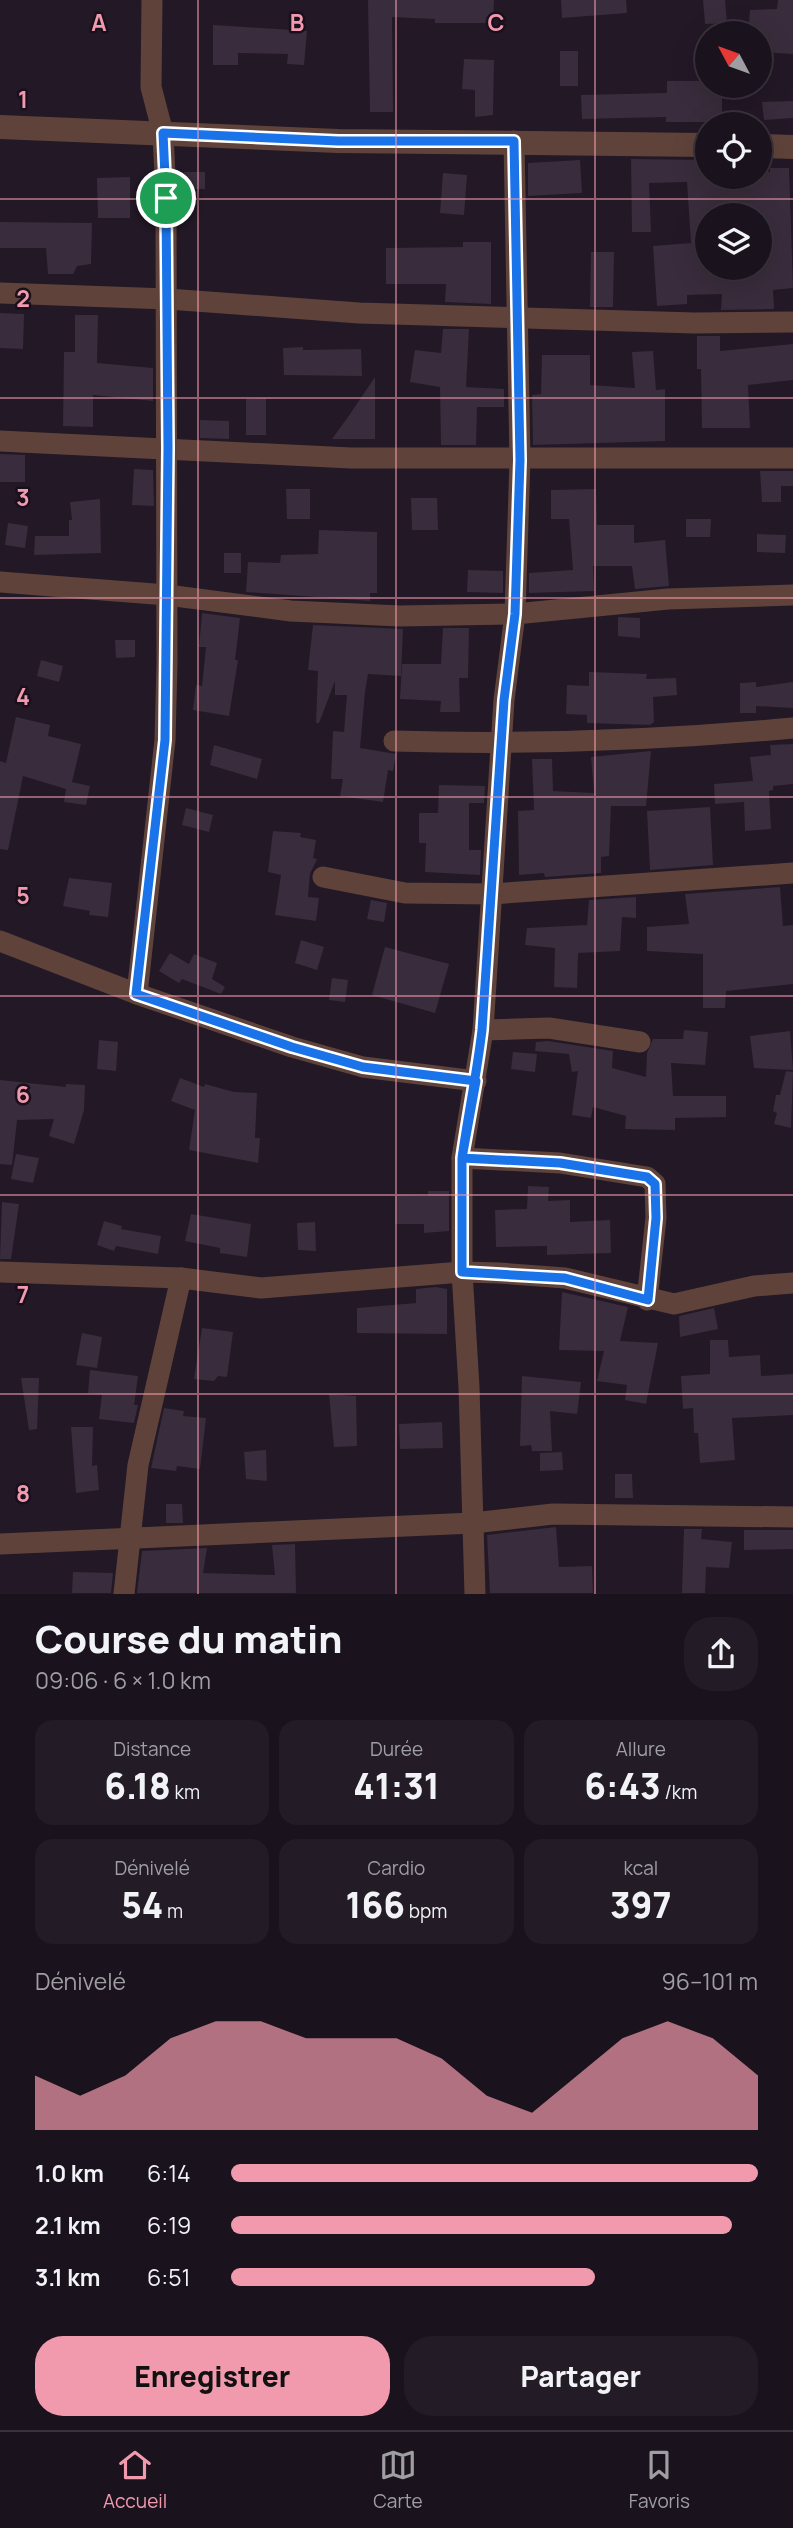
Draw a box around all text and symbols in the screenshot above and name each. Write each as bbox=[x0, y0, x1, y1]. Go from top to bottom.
text: A bbox=[91, 6, 107, 38]
text: B bbox=[290, 6, 304, 38]
text: C bbox=[488, 6, 505, 38]
north arrow bbox=[695, 21, 772, 98]
map controls bbox=[695, 21, 772, 280]
text: 1 bbox=[18, 83, 28, 115]
button: locate bbox=[695, 112, 772, 189]
pin bbox=[136, 168, 196, 228]
icon: arrive bbox=[147, 179, 185, 217]
button: layers bbox=[695, 203, 772, 280]
text: 2 bbox=[16, 282, 30, 314]
text: 3 bbox=[16, 481, 30, 513]
text: 4 bbox=[16, 680, 30, 712]
text: 5 bbox=[16, 879, 30, 911]
text: 6 bbox=[16, 1078, 30, 1110]
text: 7 bbox=[17, 1278, 29, 1310]
text: 8 bbox=[16, 1477, 30, 1509]
text: Course du matin bbox=[35, 1612, 343, 1664]
button: share bbox=[684, 1617, 758, 1691]
text: 09:06 · 6 × 1.0 km bbox=[35, 1664, 211, 1696]
text: Distance bbox=[113, 1736, 191, 1762]
text: Durée bbox=[370, 1736, 423, 1762]
text: Allure bbox=[616, 1736, 666, 1762]
text: 6.18 bbox=[104, 1762, 171, 1810]
text: 41:31 bbox=[353, 1762, 440, 1810]
text: 6:43 bbox=[584, 1762, 661, 1810]
text: km bbox=[171, 1779, 200, 1805]
text: /km bbox=[661, 1779, 697, 1805]
text: Dénivelé bbox=[115, 1855, 190, 1881]
text: Cardio bbox=[368, 1855, 425, 1881]
text: kcal bbox=[623, 1855, 658, 1881]
text: 54 bbox=[121, 1881, 163, 1929]
text: 166 bbox=[346, 1881, 405, 1929]
text: 397 bbox=[610, 1881, 672, 1929]
text: m bbox=[163, 1898, 183, 1924]
text: bpm bbox=[405, 1898, 447, 1924]
text: Dénivelé bbox=[35, 1965, 126, 1997]
text: 96–101 m bbox=[661, 1965, 758, 1997]
text: 1.0 km bbox=[35, 2157, 104, 2189]
text: 6:14 bbox=[147, 2157, 191, 2189]
text: 2.1 km bbox=[35, 2209, 101, 2241]
text: 6:19 bbox=[147, 2209, 191, 2241]
text: 3.1 km bbox=[35, 2261, 100, 2293]
text: 6:51 bbox=[147, 2261, 190, 2293]
button: Enregistrer bbox=[35, 2336, 390, 2416]
button: Partager bbox=[404, 2336, 758, 2416]
tab: Accueil bbox=[103, 2446, 167, 2514]
tab: Carte bbox=[373, 2446, 423, 2514]
tab: Favoris bbox=[629, 2446, 690, 2514]

